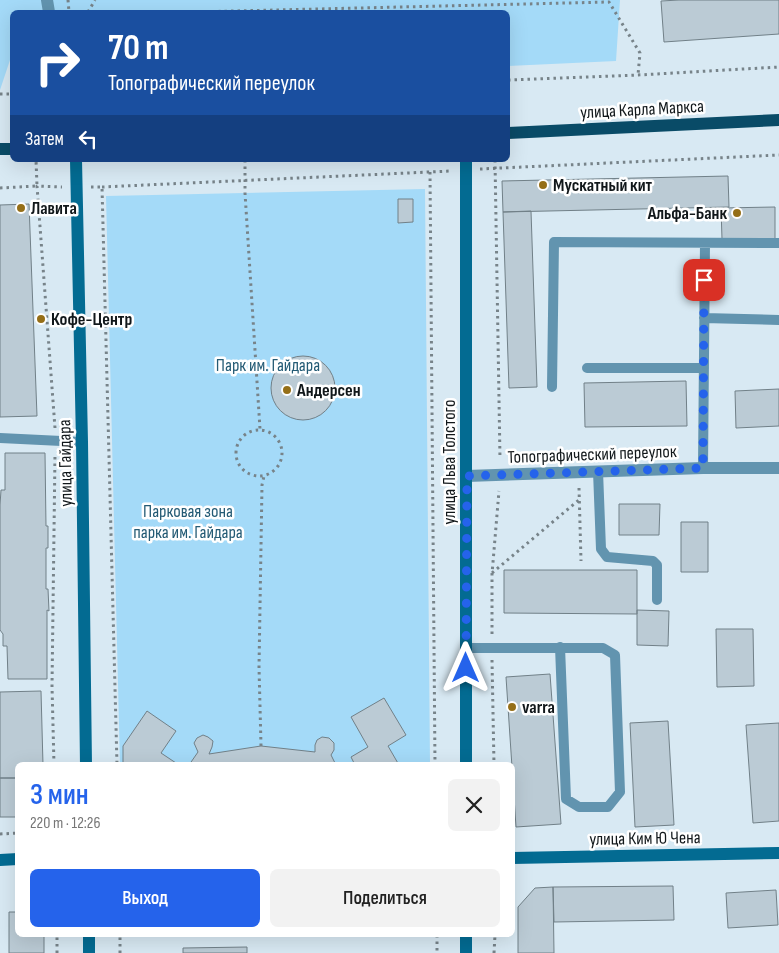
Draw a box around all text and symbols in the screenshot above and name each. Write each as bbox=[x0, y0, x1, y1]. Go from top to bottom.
text: 70 m bbox=[108, 27, 168, 70]
icon: right bbox=[25, 30, 90, 95]
text: Топографический переулок bbox=[108, 70, 315, 97]
street label: улица Карла Маркса bbox=[580, 96, 704, 123]
icon: left bbox=[74, 125, 102, 153]
text: Затем bbox=[25, 128, 64, 151]
place label: Мускатный кит bbox=[553, 175, 653, 196]
marker: Мускатный кит bbox=[537, 179, 549, 191]
place label: Лавита bbox=[31, 198, 77, 219]
marker: Лавита bbox=[15, 202, 27, 214]
place label: Альфа-Банк bbox=[647, 203, 727, 224]
marker: Альфа-Банк bbox=[731, 207, 743, 219]
pin bbox=[683, 259, 725, 301]
icon: arrive bbox=[690, 266, 718, 294]
place label: Кофе-Центр bbox=[51, 309, 132, 330]
marker: Кофе-Центр bbox=[35, 313, 47, 325]
park label: Парк им. Гайдара bbox=[216, 355, 320, 376]
place label: Андерсен bbox=[296, 380, 361, 401]
marker: Андерсен bbox=[281, 384, 293, 396]
street label: улица Льва Толстого bbox=[439, 400, 460, 524]
street label: улица Гайдара bbox=[54, 419, 77, 507]
street label: Топографический переулок bbox=[507, 441, 677, 468]
park label: Парковая зона парка им. Гайдара bbox=[133, 501, 243, 543]
position arrow bbox=[439, 641, 491, 693]
place label: varra bbox=[522, 697, 555, 718]
marker: varra bbox=[506, 701, 518, 713]
text: 3 мин bbox=[30, 777, 89, 813]
button: close bbox=[448, 779, 500, 831]
text: 220 m · 12:26 bbox=[30, 814, 100, 833]
street label: улица Ким Ю Чена bbox=[589, 827, 701, 850]
button: Выход bbox=[30, 869, 260, 927]
button: Поделиться bbox=[270, 869, 500, 927]

